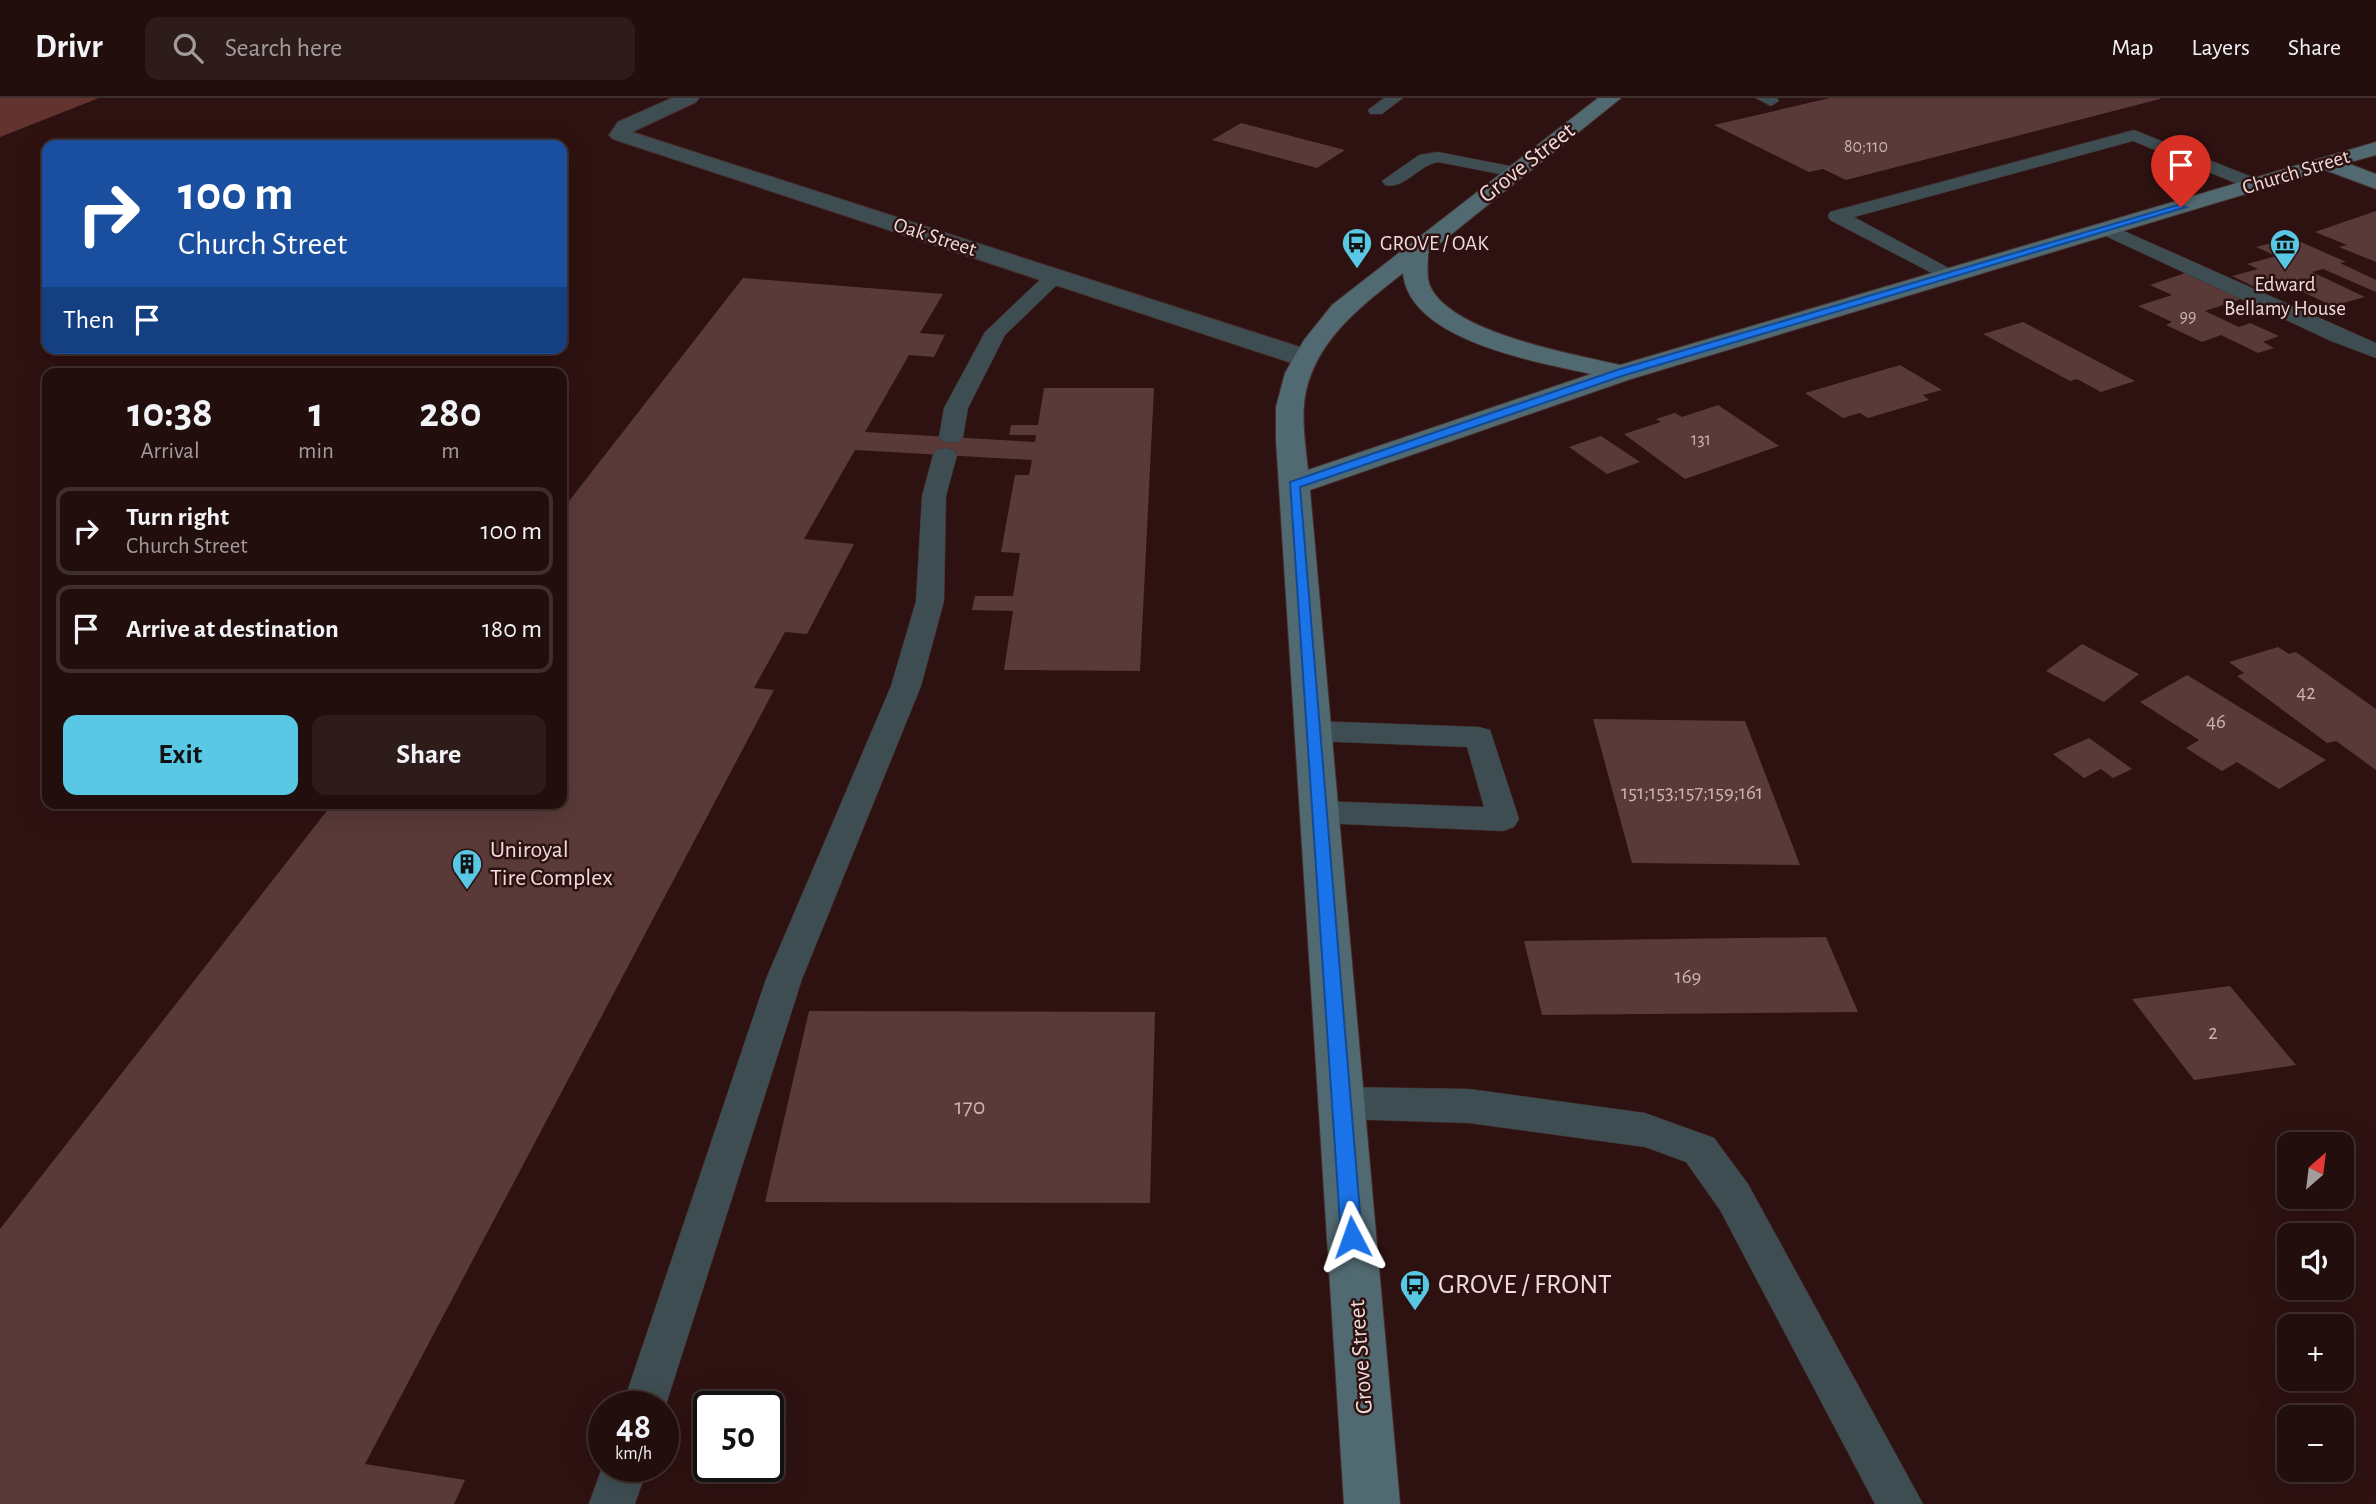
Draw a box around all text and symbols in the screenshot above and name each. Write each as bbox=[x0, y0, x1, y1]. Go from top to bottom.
search box bbox=[145, 17, 635, 80]
icon: search bbox=[169, 29, 207, 67]
text: Drivr bbox=[35, 31, 103, 64]
text: Search here bbox=[225, 35, 342, 61]
text: Map bbox=[2111, 36, 2153, 60]
text: Layers bbox=[2191, 36, 2250, 60]
text: Share bbox=[2288, 36, 2341, 60]
street label: Grove Street bbox=[1475, 118, 1580, 208]
pin bbox=[2151, 135, 2211, 207]
house number: 80;110 bbox=[1844, 138, 1888, 156]
icon: arrive bbox=[2162, 146, 2200, 184]
street label: Church Street bbox=[2240, 146, 2352, 198]
icon: right bbox=[63, 168, 154, 259]
text: 100 m bbox=[178, 170, 294, 219]
street label: Oak Street bbox=[891, 214, 979, 260]
bus stop icon: GROVE / OAK bbox=[1340, 226, 1374, 270]
museum icon: Edward Bellamy House bbox=[2268, 227, 2302, 271]
text: Church Street bbox=[178, 228, 347, 260]
place label: GROVE / OAK bbox=[1380, 233, 1489, 254]
place label: Edward Bellamy House bbox=[2224, 274, 2346, 319]
icon: arrive bbox=[128, 301, 166, 339]
text: Then bbox=[63, 307, 114, 333]
house number: 99 bbox=[2180, 308, 2196, 326]
text: 10:38 bbox=[127, 392, 213, 434]
text: 1 bbox=[308, 392, 324, 434]
text: 280 bbox=[419, 392, 482, 434]
house number: 131 bbox=[1691, 431, 1711, 449]
text: Arrival bbox=[140, 440, 200, 463]
text: min bbox=[298, 440, 334, 463]
text: m bbox=[441, 440, 460, 463]
text: Turn right bbox=[126, 504, 229, 530]
icon: right bbox=[67, 512, 105, 550]
text: 100 m bbox=[481, 518, 542, 544]
text: Church Street bbox=[126, 535, 248, 558]
icon: arrive bbox=[67, 610, 105, 648]
text: Arrive at destination bbox=[126, 616, 339, 642]
text: 180 m bbox=[482, 616, 542, 642]
house number: 42 bbox=[2296, 682, 2316, 703]
house number: 46 bbox=[2206, 711, 2226, 732]
button: Exit bbox=[63, 715, 298, 795]
button: Share bbox=[312, 715, 546, 795]
house number: 151;153;157;159;161 bbox=[1621, 782, 1763, 803]
place label: Uniroyal Tire Complex bbox=[490, 838, 613, 890]
building icon: Uniroyal Tire Complex bbox=[450, 847, 484, 891]
house number: 169 bbox=[1675, 966, 1701, 987]
house number: 2 bbox=[2208, 1022, 2218, 1043]
house number: 170 bbox=[955, 1095, 985, 1119]
north arrow bbox=[2277, 1132, 2354, 1209]
map controls bbox=[2277, 1132, 2354, 1482]
position arrow bbox=[1315, 1200, 1389, 1274]
button: sound bbox=[2277, 1223, 2354, 1300]
bus stop icon: GROVE / FRONT bbox=[1398, 1268, 1432, 1312]
place label: GROVE / FRONT bbox=[1438, 1271, 1612, 1299]
street label: Grove Street bbox=[1345, 1299, 1377, 1415]
button: + bbox=[2277, 1314, 2354, 1391]
speed limit sign: 50 bbox=[693, 1391, 784, 1482]
button: − bbox=[2277, 1405, 2354, 1482]
text: 48 bbox=[616, 1410, 651, 1445]
text: km/h bbox=[615, 1445, 652, 1463]

